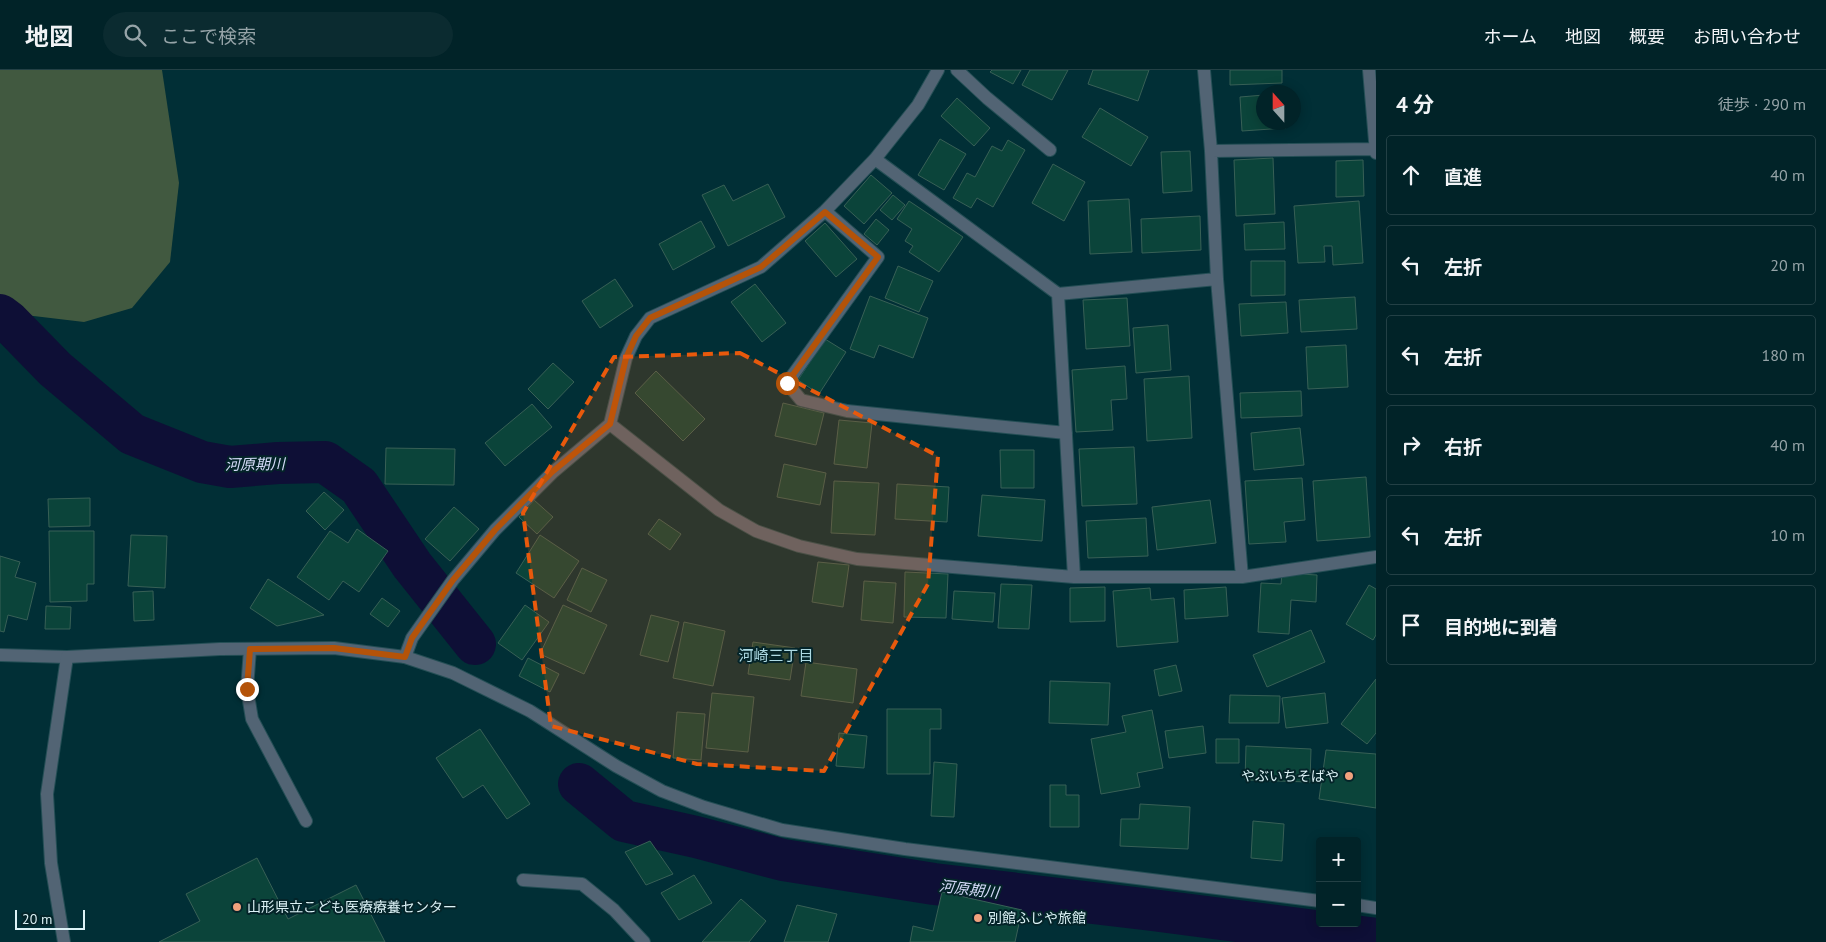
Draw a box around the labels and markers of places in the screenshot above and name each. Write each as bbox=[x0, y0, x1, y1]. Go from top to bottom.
place label: やぶいちそばや bbox=[1241, 767, 1339, 785]
marker: やぶいちそばや bbox=[1343, 770, 1355, 782]
place label: 山形県立こども医療療養センター bbox=[247, 898, 457, 916]
marker: 山形県立こども医療療養センター bbox=[231, 901, 243, 913]
place label: 別館ふじや旅館 bbox=[988, 909, 1086, 927]
marker: 別館ふじや旅館 bbox=[972, 912, 984, 924]

